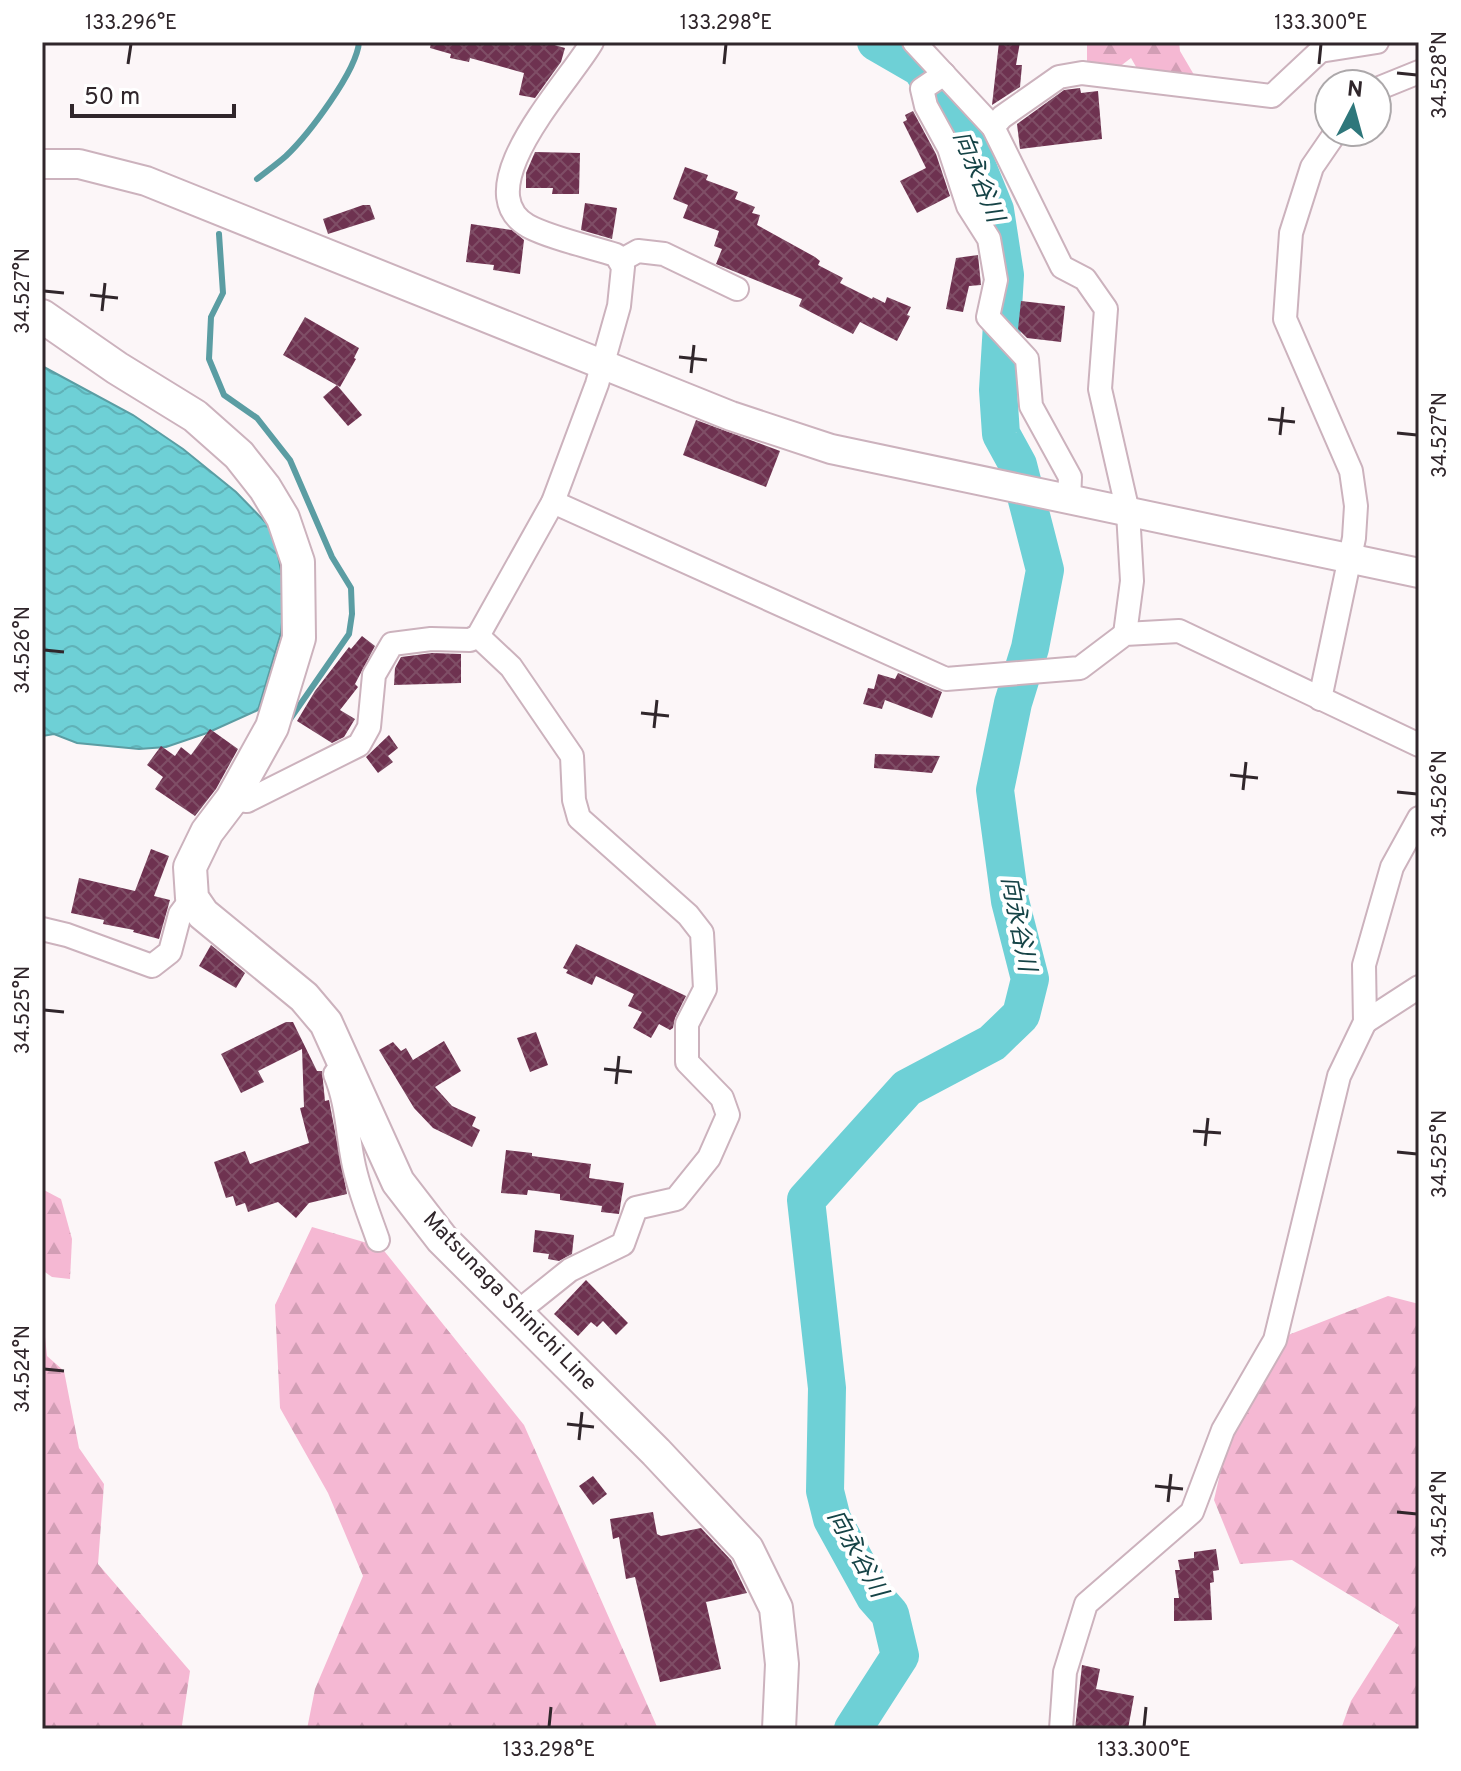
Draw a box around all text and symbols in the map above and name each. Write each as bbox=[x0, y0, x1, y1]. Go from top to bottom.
text: 133.296°E bbox=[85, 11, 177, 37]
text: 133.298°E bbox=[680, 11, 772, 37]
text: 133.300°E bbox=[1274, 11, 1368, 37]
text: 34.528°N bbox=[1428, 31, 1454, 119]
scale bar bbox=[72, 68, 234, 118]
north arrow bbox=[1313, 68, 1393, 148]
text: N bbox=[1346, 76, 1364, 105]
text: 50 m bbox=[84, 83, 140, 113]
water label: 向永谷川 bbox=[945, 127, 1010, 230]
text: 34.527°N bbox=[11, 248, 37, 334]
text: 34.527°N bbox=[1428, 392, 1454, 478]
text: 34.526°N bbox=[11, 606, 37, 694]
text: 34.526°N bbox=[1428, 750, 1454, 838]
water label: 向永谷川 bbox=[993, 874, 1041, 977]
text: 34.525°N bbox=[11, 966, 37, 1054]
text: 34.525°N bbox=[1428, 1110, 1454, 1198]
street label: Matsunaga Shinichi Line bbox=[416, 1207, 602, 1397]
text: 34.524°N bbox=[11, 1325, 37, 1413]
text: 34.524°N bbox=[1428, 1470, 1454, 1558]
water label: 向永谷川 bbox=[820, 1505, 894, 1606]
text: 133.298°E bbox=[503, 1738, 595, 1764]
text: 133.300°E bbox=[1097, 1738, 1191, 1764]

